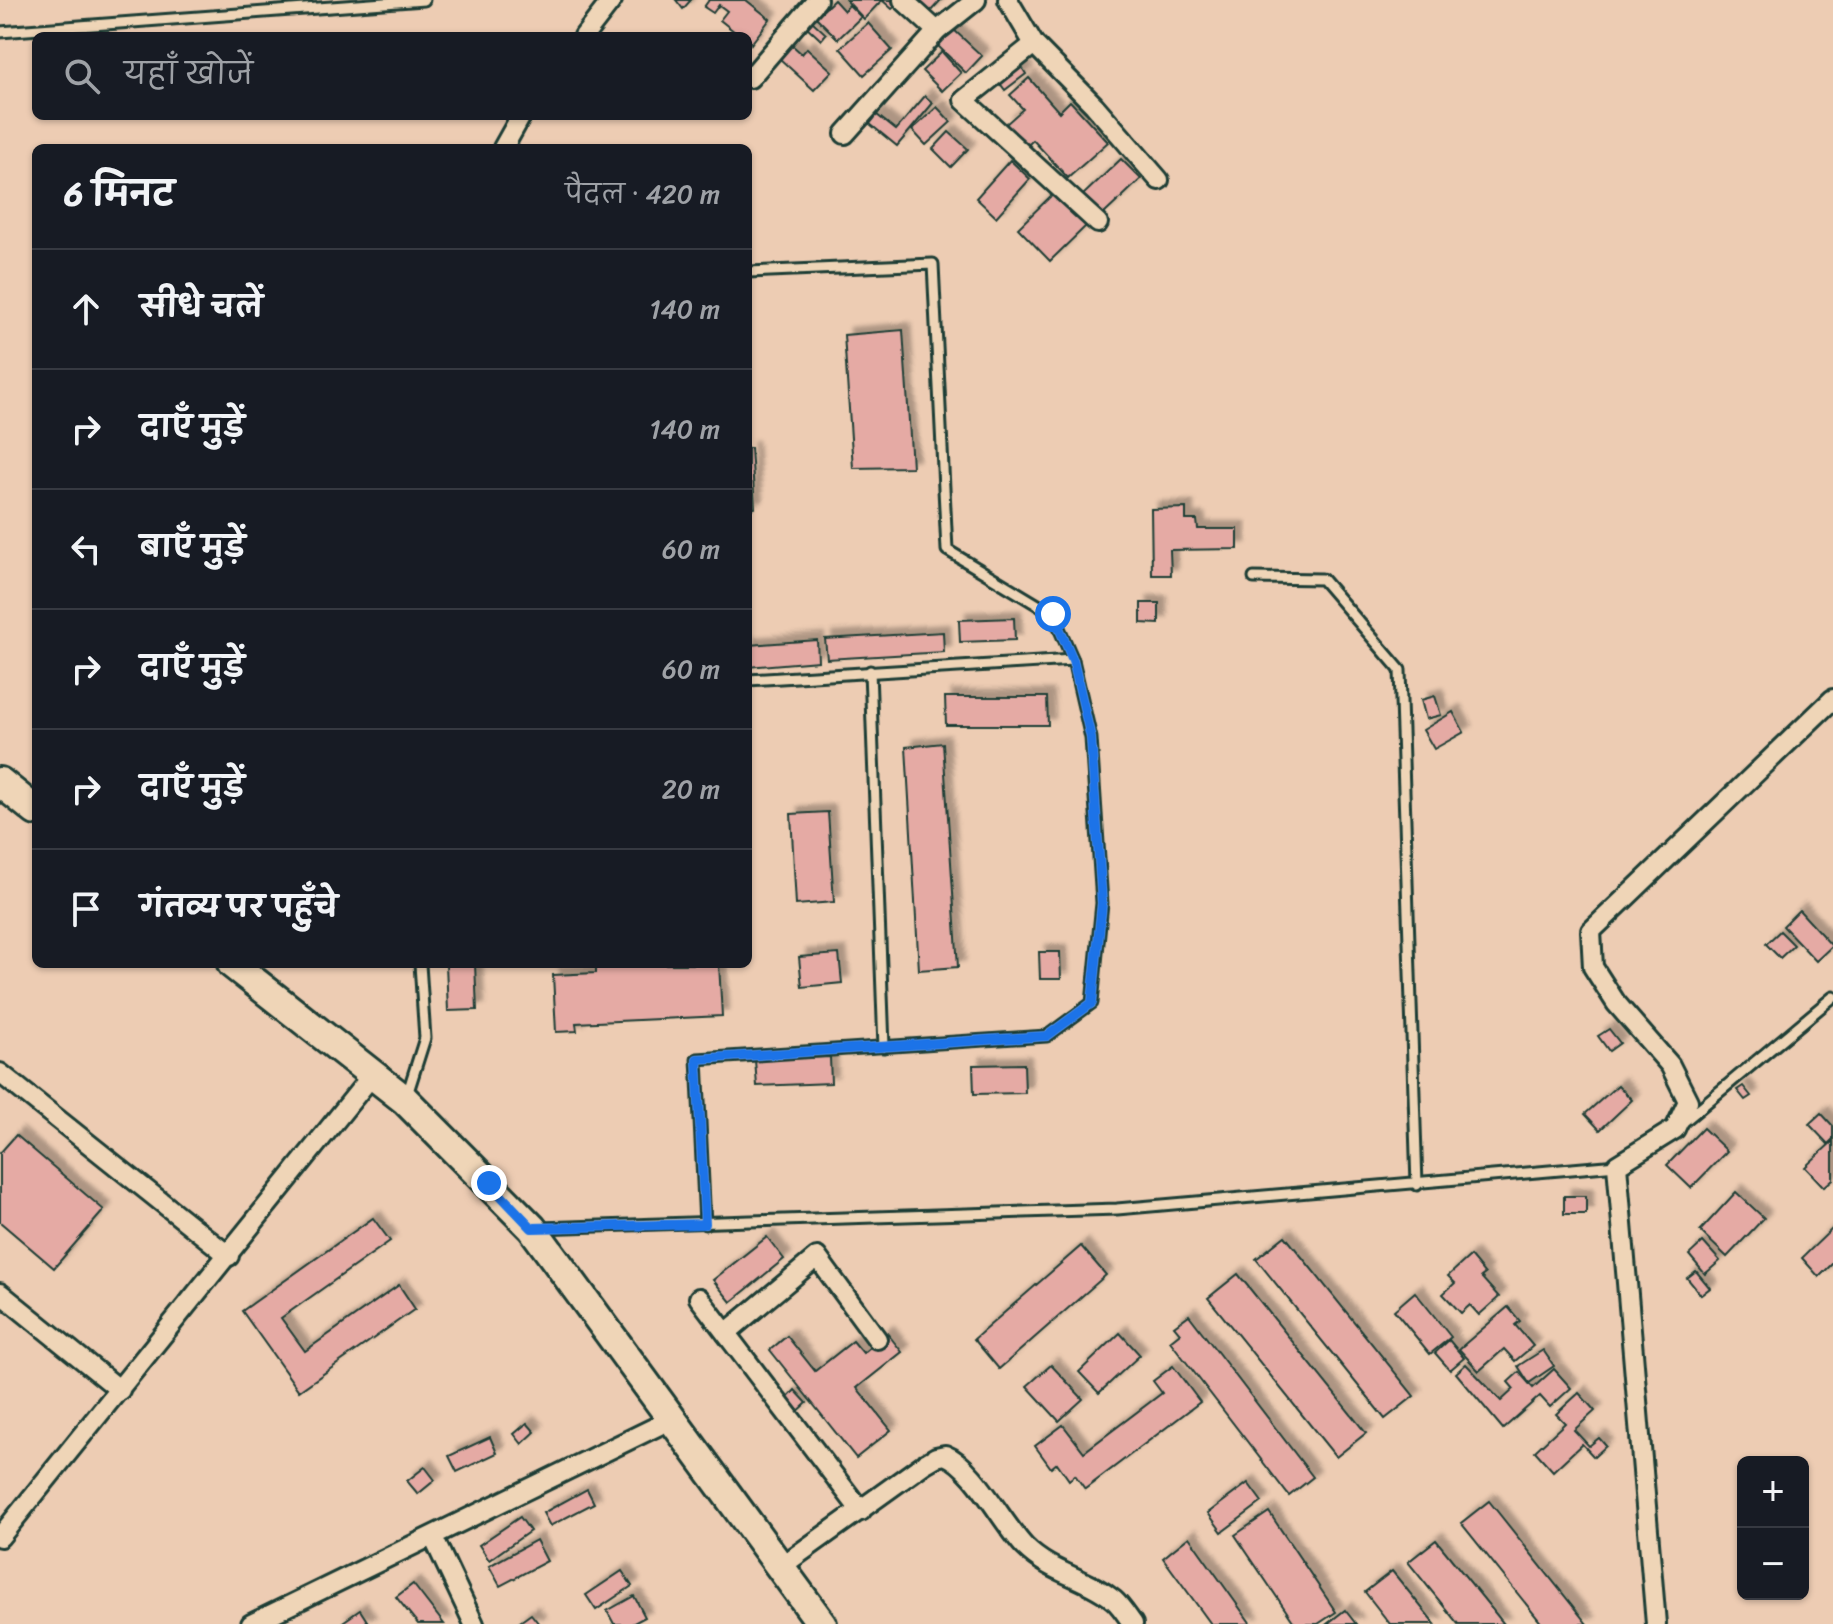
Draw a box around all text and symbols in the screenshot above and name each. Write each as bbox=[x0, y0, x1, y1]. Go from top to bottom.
search box bbox=[32, 32, 752, 120]
text: यहाँ खोजें bbox=[124, 47, 253, 101]
icon: search bbox=[60, 54, 104, 98]
text: 6 मिनट bbox=[64, 164, 175, 224]
text: पैदल · 420 m bbox=[565, 171, 720, 217]
text: सीधे चलें bbox=[140, 280, 263, 334]
text: 140 m bbox=[649, 286, 720, 332]
icon: ahead bbox=[64, 287, 108, 331]
text: दाएँ मुड़ें bbox=[140, 400, 245, 454]
text: 140 m bbox=[649, 406, 720, 452]
icon: right bbox=[64, 407, 108, 451]
text: बाएँ मुड़ें bbox=[140, 520, 245, 574]
text: 60 m bbox=[662, 526, 720, 572]
icon: left bbox=[64, 527, 108, 571]
route start bbox=[1035, 596, 1071, 632]
text: दाएँ मुड़ें bbox=[140, 640, 245, 694]
text: 60 m bbox=[662, 646, 720, 692]
icon: right bbox=[64, 647, 108, 691]
text: दाएँ मुड़ें bbox=[140, 760, 245, 814]
text: 20 m bbox=[662, 766, 720, 812]
icon: right bbox=[64, 767, 108, 811]
text: गंतव्य पर पहुँचे bbox=[140, 880, 338, 934]
icon: arrive bbox=[64, 887, 108, 931]
route end bbox=[471, 1165, 507, 1201]
map controls bbox=[1737, 1456, 1809, 1600]
button: + bbox=[1737, 1456, 1809, 1528]
button: − bbox=[1737, 1528, 1809, 1600]

